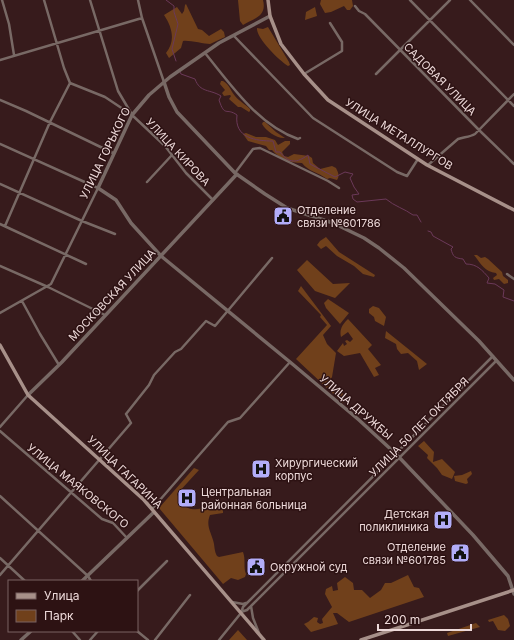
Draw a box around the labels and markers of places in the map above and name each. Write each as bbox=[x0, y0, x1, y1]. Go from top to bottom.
place label: Отделение связи №601786 bbox=[297, 203, 381, 230]
public building icon: Отделение связи №601786 bbox=[272, 205, 294, 227]
place label: Хирургический корпус bbox=[275, 456, 358, 483]
hospital icon: Хирургический корпус bbox=[250, 458, 272, 480]
place label: Центральная районная больница bbox=[201, 485, 307, 512]
hospital icon: Центральная районная больница bbox=[176, 487, 198, 509]
place label: Детская поликлиника bbox=[359, 507, 429, 534]
hospital icon: Детская поликлиника bbox=[432, 509, 454, 531]
place label: Отделение связи №601785 bbox=[363, 540, 446, 567]
public building icon: Отделение связи №601785 bbox=[449, 542, 471, 564]
public building icon: Окружной суд bbox=[245, 556, 267, 578]
place label: Окружной суд bbox=[270, 560, 347, 574]

